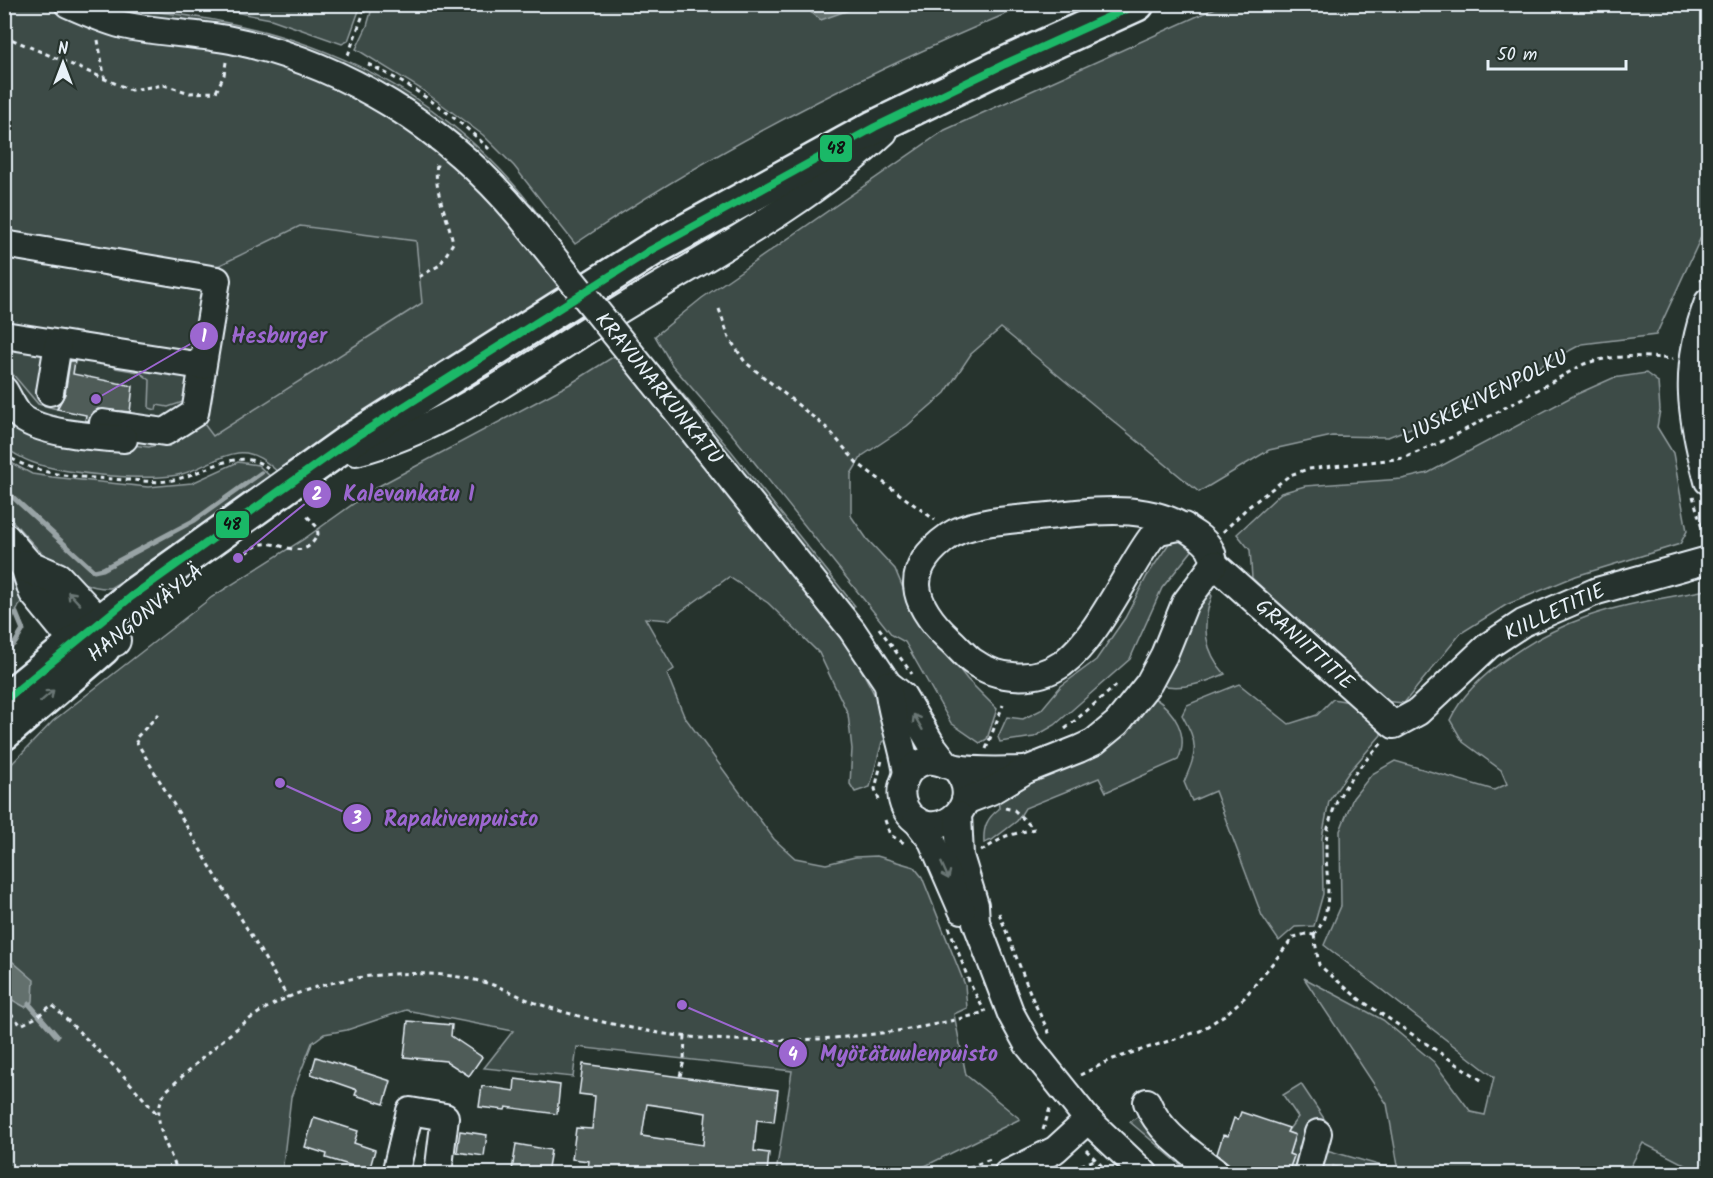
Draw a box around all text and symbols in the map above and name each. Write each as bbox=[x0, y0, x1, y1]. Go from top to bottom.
north arrow bbox=[33, 33, 93, 93]
scale bar bbox=[1488, 33, 1626, 71]
text: N bbox=[58, 37, 68, 62]
text: 50 m bbox=[1497, 41, 1537, 70]
line badge: 48 bbox=[819, 134, 853, 163]
text: 48 bbox=[827, 137, 846, 162]
street label: KRAVUNARKUNKATU bbox=[586, 305, 730, 473]
callout: Hesburger bbox=[189, 316, 339, 356]
text: Hesburger bbox=[231, 320, 328, 355]
text: 1 bbox=[201, 323, 207, 352]
street label: LIUSKEKIVENPOLKU bbox=[1396, 342, 1574, 454]
callout: Kalevankatu I bbox=[302, 474, 487, 514]
text: Kalevankatu I bbox=[343, 478, 475, 513]
text: 2 bbox=[312, 481, 322, 510]
line badge: 48 bbox=[215, 510, 250, 539]
text: 48 bbox=[223, 513, 242, 538]
street label: HANGONVÄYLÄ bbox=[81, 557, 211, 671]
street label: KIILLETITIE bbox=[1499, 575, 1612, 651]
one-way arrow bbox=[67, 590, 81, 605]
street label: GRANIITTITIE bbox=[1247, 591, 1362, 699]
one-way arrow bbox=[39, 689, 55, 702]
one-way arrow bbox=[911, 714, 923, 731]
callout: Rapakivenpuisto bbox=[342, 798, 550, 838]
text: Rapakivenpuisto bbox=[384, 803, 538, 838]
text: 3 bbox=[351, 805, 362, 834]
one-way arrow bbox=[940, 861, 951, 879]
callout: Myötätuulenpuisto bbox=[778, 1033, 1010, 1073]
text: Myötätuulenpuisto bbox=[820, 1038, 998, 1073]
text: 4 bbox=[788, 1041, 798, 1070]

